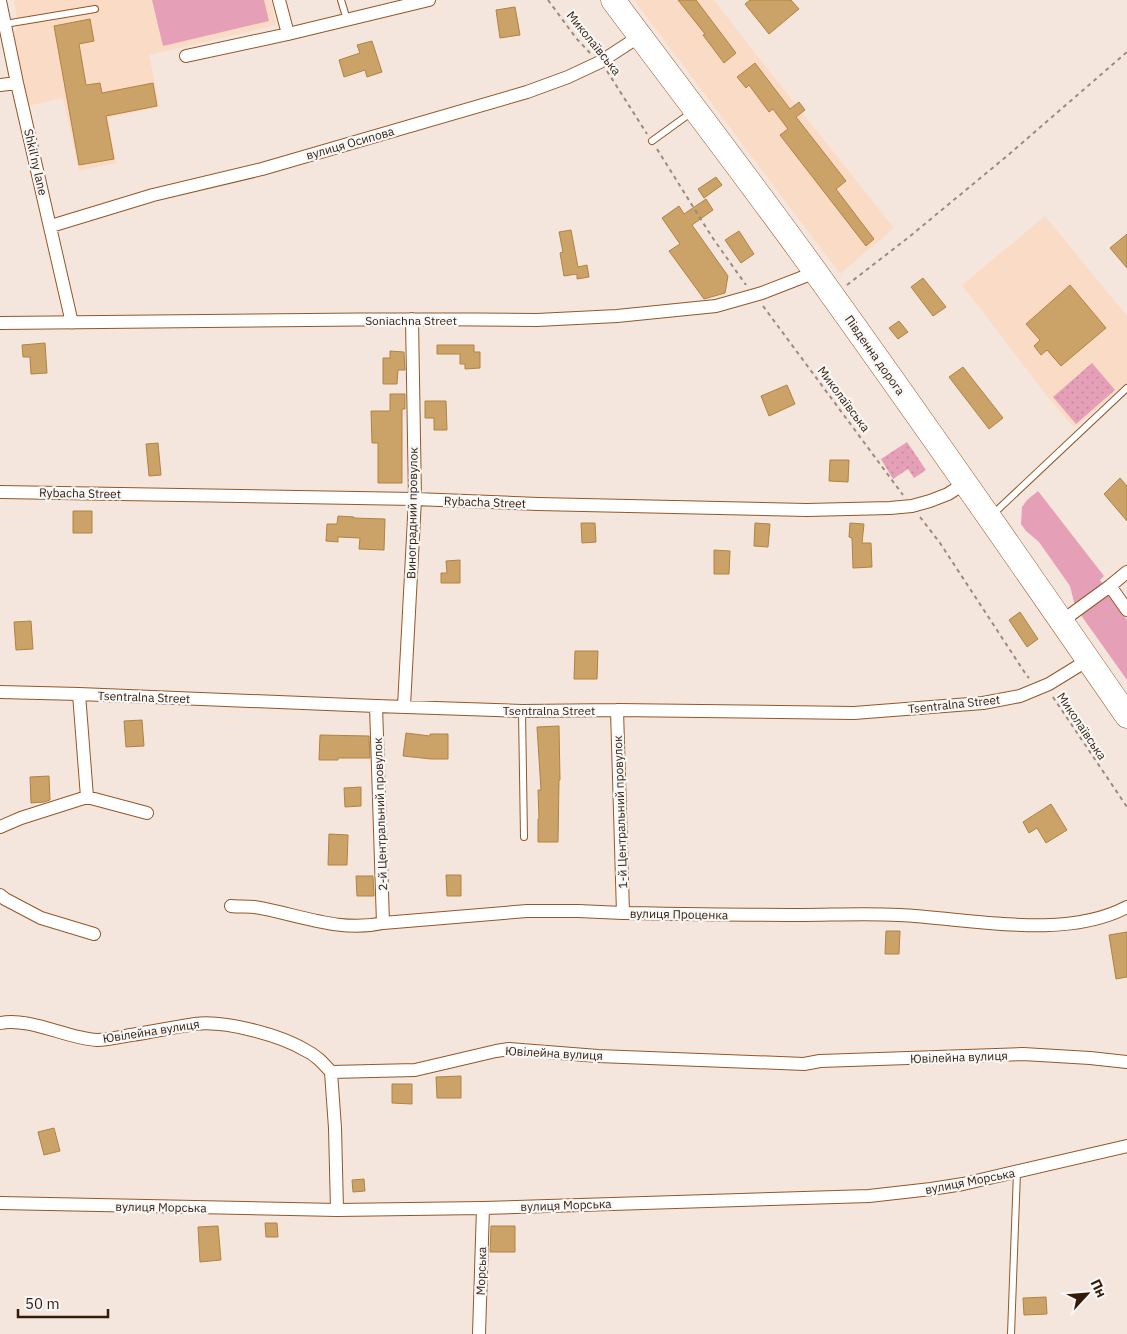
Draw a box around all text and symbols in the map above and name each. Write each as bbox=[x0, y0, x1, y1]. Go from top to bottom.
street label: Миколаївська bbox=[564, 8, 625, 78]
street label: вулиця Осипова bbox=[304, 123, 396, 163]
street label: Shkil'ny lane bbox=[21, 127, 51, 197]
street label: Південна дорога bbox=[842, 312, 908, 398]
street label: Soniachna Street bbox=[365, 313, 457, 328]
street label: Миколаївська bbox=[815, 363, 874, 435]
street label: Виноградний провулок bbox=[403, 447, 421, 579]
street label: Rybacha Street bbox=[39, 485, 121, 501]
street label: Rybacha Street bbox=[444, 493, 526, 511]
street label: Tsentralna Street bbox=[98, 688, 190, 706]
street label: Миколаївська bbox=[1054, 689, 1110, 763]
street label: Tsentralna Street bbox=[907, 692, 1001, 716]
street label: Tsentralna Street bbox=[503, 703, 595, 718]
street label: 1-й Центральний провулок bbox=[610, 735, 630, 889]
street label: 2-й Центральний провулок bbox=[370, 737, 390, 891]
street label: вулиця Проценка bbox=[630, 906, 729, 922]
street label: Ювілейна вулиця bbox=[102, 1016, 200, 1046]
street label: Ювілейна вулиця bbox=[505, 1043, 603, 1063]
street label: Ювілейна вулиця bbox=[910, 1048, 1008, 1066]
street label: вулиця Морська bbox=[924, 1165, 1017, 1197]
street label: вулиця Морська bbox=[520, 1196, 612, 1214]
street label: вулиця Морська bbox=[115, 1199, 207, 1215]
street label: Морська bbox=[473, 1246, 489, 1296]
north arrow bbox=[1062, 1269, 1112, 1319]
text: Пн bbox=[1087, 1276, 1111, 1301]
scale bar bbox=[18, 1286, 108, 1318]
text: 50 m bbox=[25, 1294, 60, 1313]

